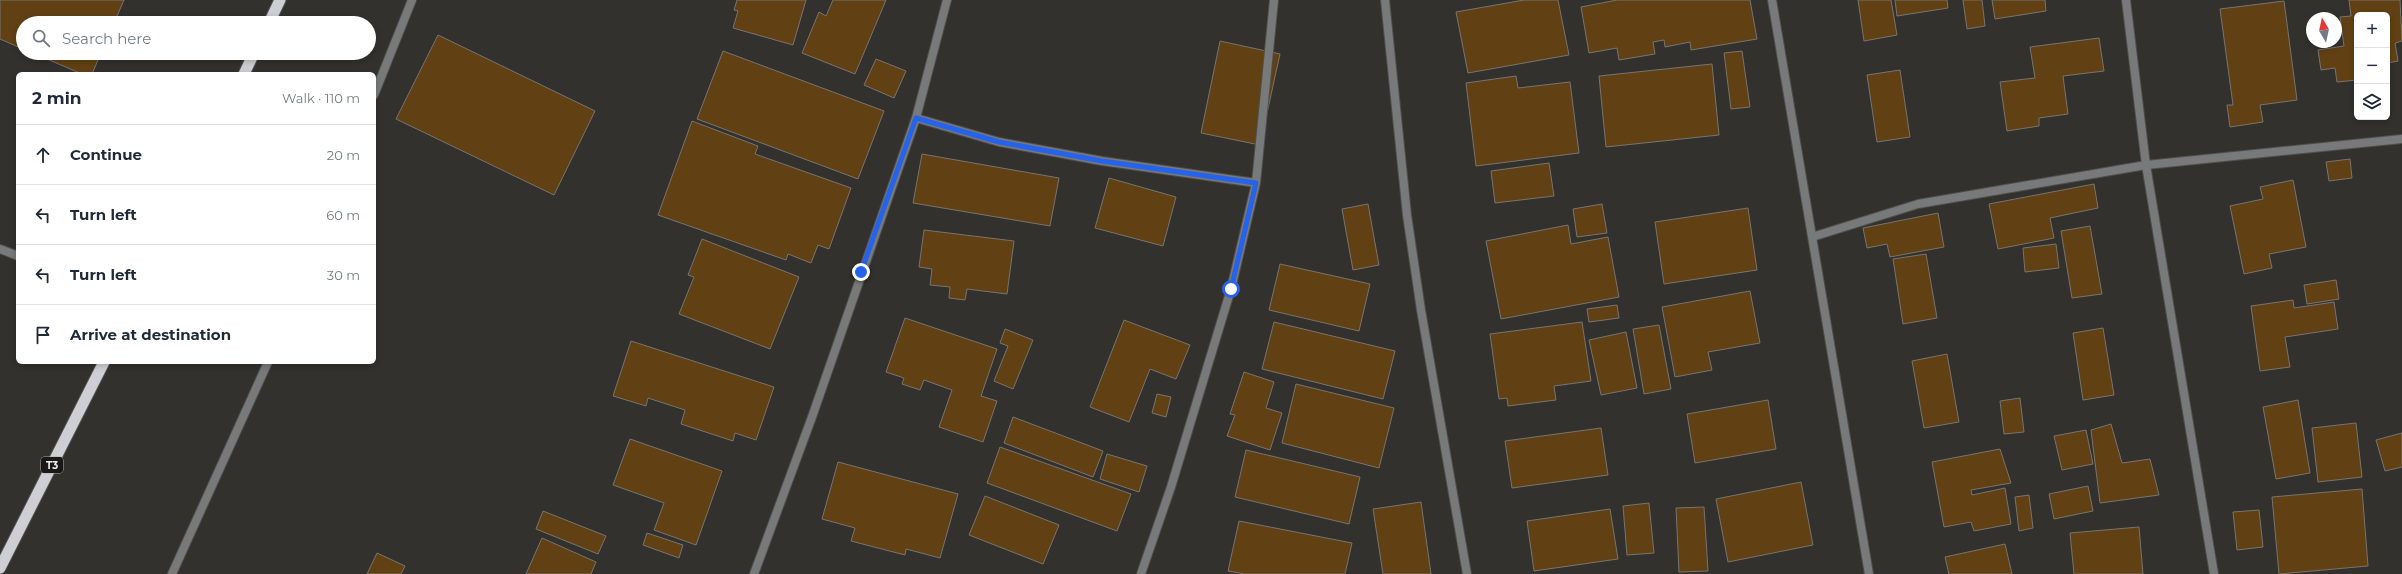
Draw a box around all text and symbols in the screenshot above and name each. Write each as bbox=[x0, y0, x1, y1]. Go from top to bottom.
north arrow bbox=[2306, 12, 2342, 48]
map controls bbox=[2354, 12, 2390, 120]
button: + bbox=[2354, 12, 2390, 48]
search box bbox=[16, 16, 376, 60]
icon: search bbox=[30, 27, 52, 49]
text: Search here bbox=[62, 29, 151, 48]
button: − bbox=[2354, 48, 2390, 84]
button: layers bbox=[2354, 84, 2390, 120]
text: 2 min bbox=[32, 88, 82, 108]
text: Walk · 110 m bbox=[282, 90, 360, 106]
icon: ahead bbox=[32, 144, 54, 166]
text: Continue bbox=[70, 145, 142, 164]
text: 20 m bbox=[327, 147, 360, 163]
icon: left bbox=[32, 204, 54, 226]
text: Turn left bbox=[70, 205, 137, 224]
text: 60 m bbox=[326, 207, 360, 223]
route end bbox=[852, 263, 870, 281]
icon: left bbox=[32, 264, 54, 286]
text: Turn left bbox=[70, 265, 137, 284]
text: 30 m bbox=[327, 267, 360, 283]
route start bbox=[1222, 280, 1240, 298]
icon: arrive bbox=[32, 324, 54, 346]
text: Arrive at destination bbox=[70, 325, 231, 344]
road number: T3 bbox=[41, 457, 63, 473]

